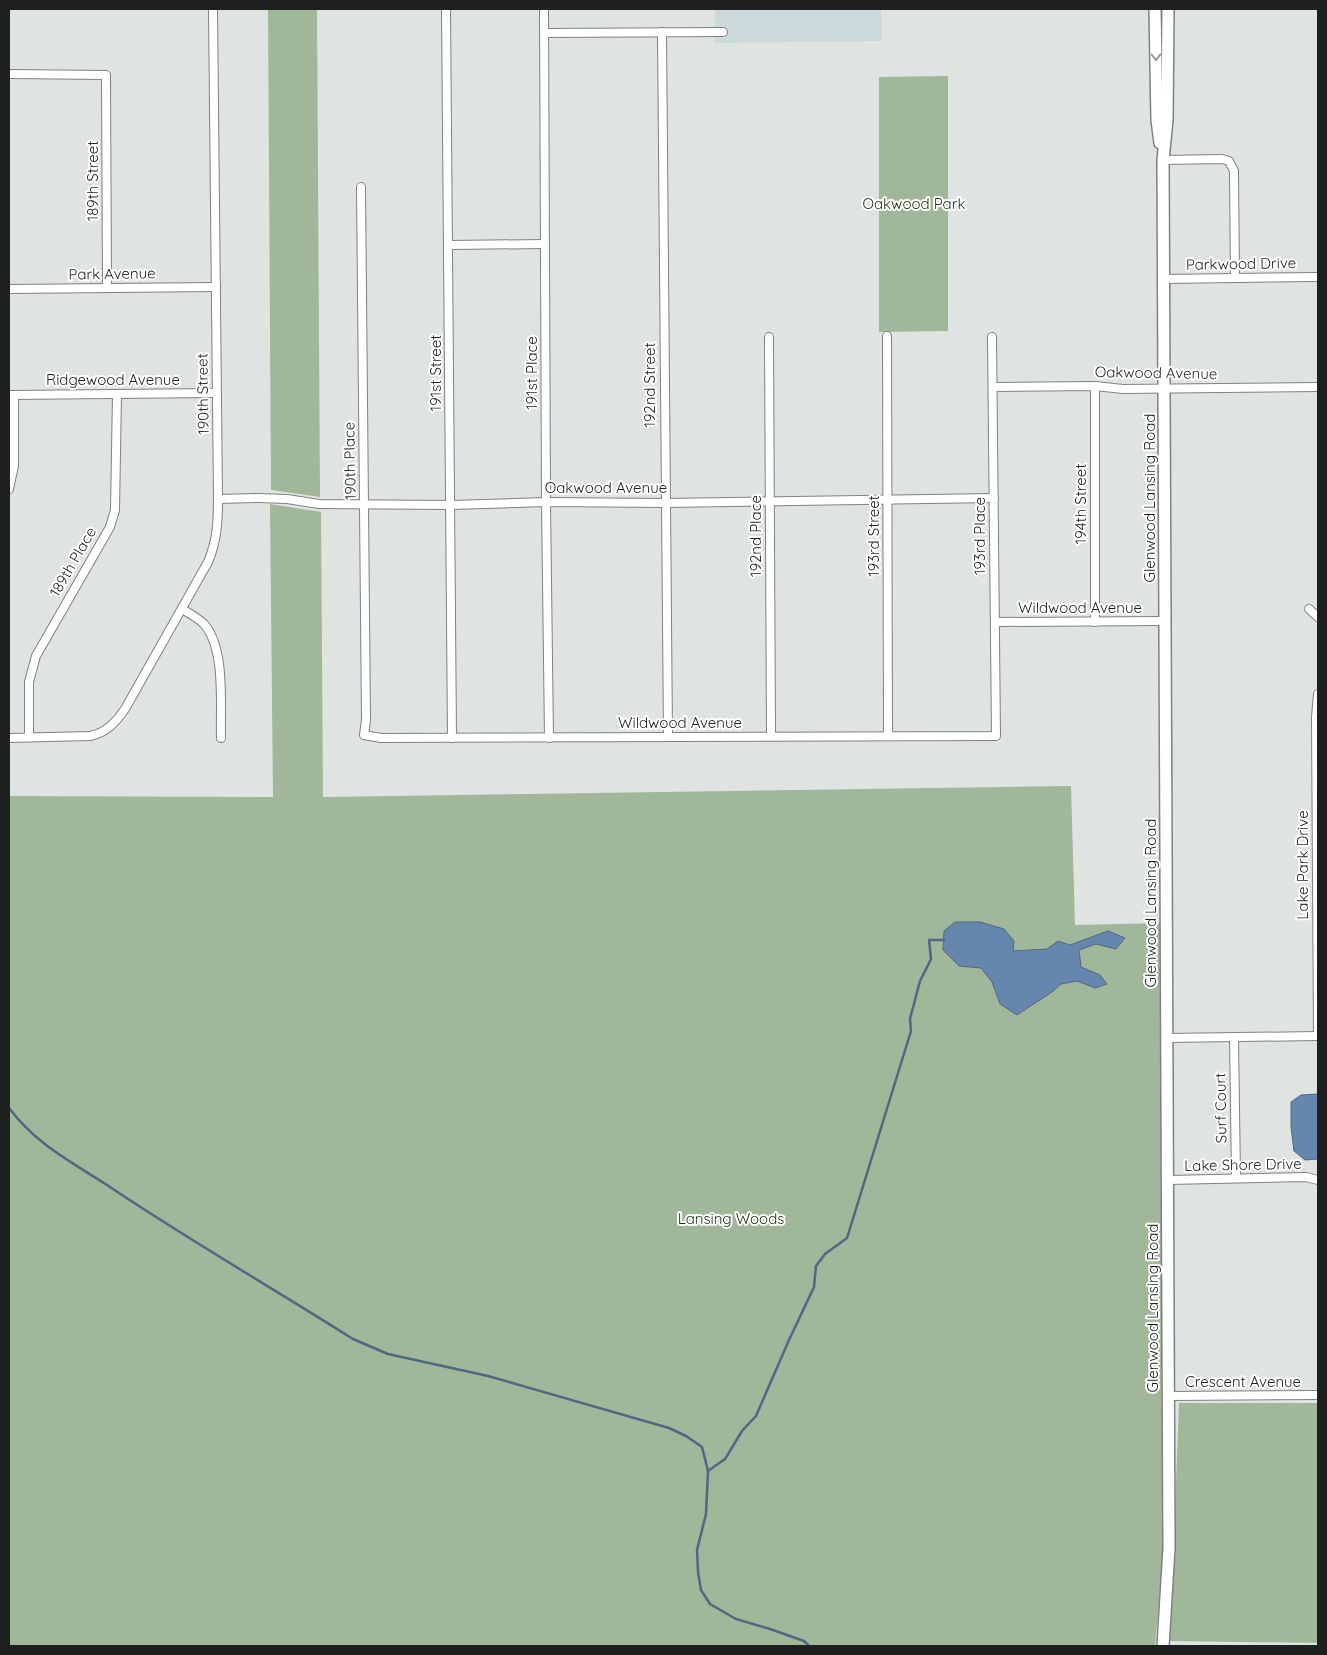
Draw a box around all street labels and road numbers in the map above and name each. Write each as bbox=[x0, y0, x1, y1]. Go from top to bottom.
street label: 189th Street bbox=[83, 141, 102, 221]
street label: Parkwood Drive bbox=[1186, 253, 1296, 274]
street label: Park Avenue bbox=[68, 263, 156, 284]
street label: 191st Street bbox=[426, 335, 445, 411]
street label: 191st Place bbox=[522, 336, 541, 410]
street label: 192nd Street bbox=[640, 342, 659, 428]
street label: 190th Street bbox=[192, 353, 213, 435]
street label: Oakwood Avenue bbox=[1095, 362, 1217, 383]
street label: Ridgewood Avenue bbox=[46, 370, 180, 389]
street label: Glenwood Lansing Road bbox=[1140, 414, 1159, 582]
street label: 190th Place bbox=[339, 422, 360, 500]
street label: 194th Street bbox=[1071, 464, 1090, 544]
street label: Oakwood Avenue bbox=[545, 478, 667, 497]
street label: 192nd Place bbox=[746, 495, 765, 577]
street label: 193rd Street bbox=[864, 495, 883, 577]
street label: 193rd Place bbox=[970, 497, 989, 575]
street label: 189th Place bbox=[45, 523, 100, 600]
street label: Wildwood Avenue bbox=[1018, 598, 1142, 617]
street label: Wildwood Avenue bbox=[618, 713, 742, 732]
street label: Lake Park Drive bbox=[1293, 810, 1312, 920]
street label: Glenwood Lansing Road bbox=[1141, 819, 1160, 987]
street label: Surf Court bbox=[1210, 1073, 1231, 1143]
street label: Lake Shore Drive bbox=[1184, 1154, 1302, 1175]
street label: Glenwood Lansing Road bbox=[1143, 1224, 1162, 1392]
street label: Crescent Avenue bbox=[1185, 1372, 1301, 1391]

